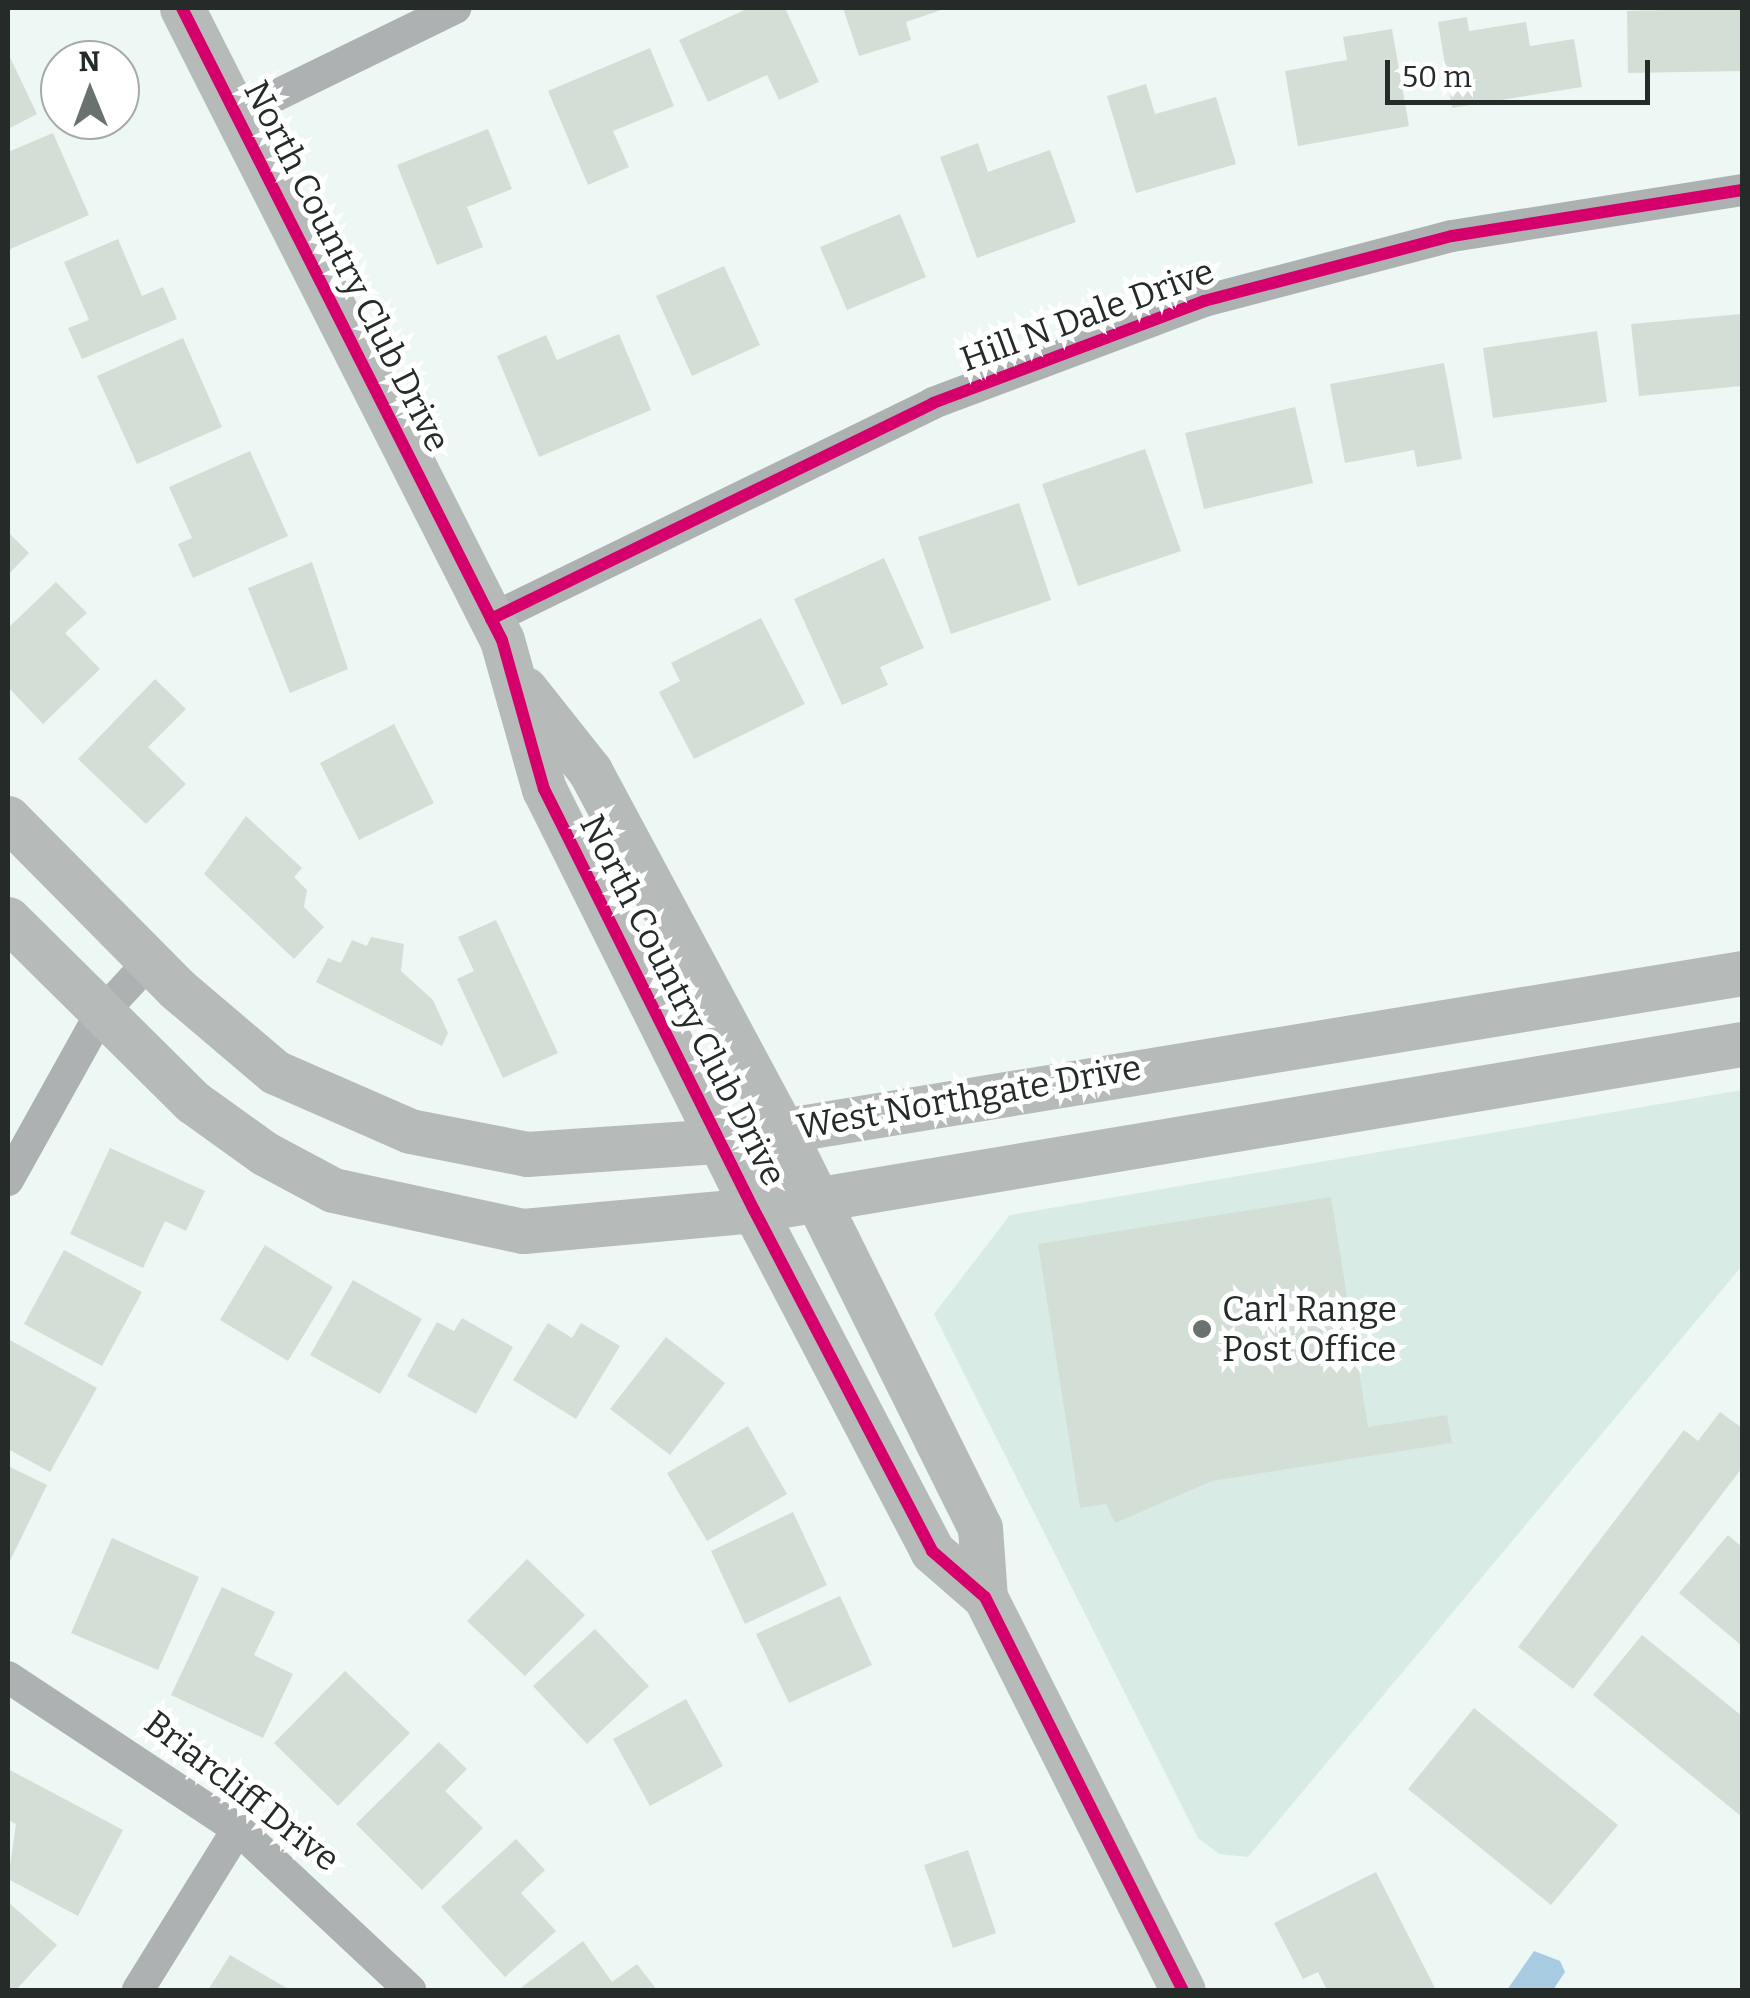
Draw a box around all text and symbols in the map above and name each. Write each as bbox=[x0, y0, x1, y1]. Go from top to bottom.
north arrow bbox=[40, 40, 140, 140]
scale bar bbox=[1390, 40, 1655, 102]
text: N bbox=[78, 45, 101, 78]
text: 50 m bbox=[1402, 59, 1472, 95]
street label: North Country Club Drive bbox=[235, 74, 459, 458]
street label: Hill N Dale Drive bbox=[955, 250, 1219, 380]
street label: North Country Club Drive bbox=[571, 808, 795, 1192]
street label: West Northgate Drive bbox=[794, 1046, 1144, 1148]
place label: Carl Range Post Office bbox=[1222, 1288, 1397, 1370]
marker: Carl Range Post Office bbox=[1191, 1318, 1213, 1340]
street label: Briarcliff Drive bbox=[136, 1702, 348, 1880]

